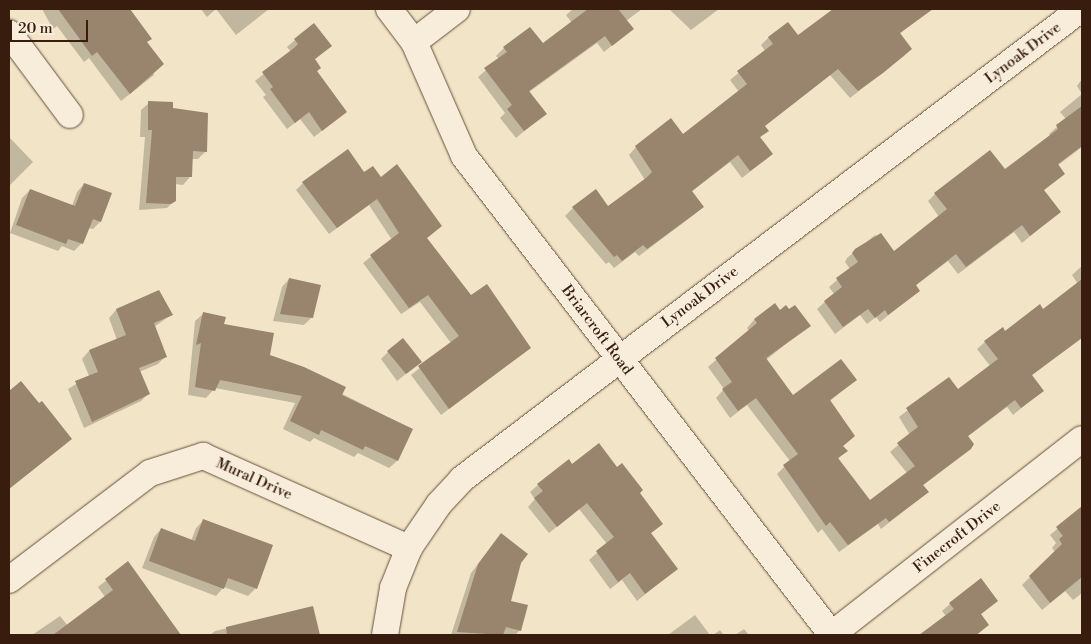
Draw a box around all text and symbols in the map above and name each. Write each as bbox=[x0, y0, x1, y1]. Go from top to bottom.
scale bar bbox=[12, 10, 90, 42]
street label: Lynoak Drive bbox=[981, 18, 1065, 88]
text: 20 m bbox=[18, 19, 53, 38]
street label: Lynoak Drive bbox=[658, 262, 742, 332]
street label: Briarcroft Road bbox=[557, 282, 637, 378]
street label: Mural Drive bbox=[213, 454, 295, 504]
street label: Finecroft Drive bbox=[910, 497, 1004, 577]

